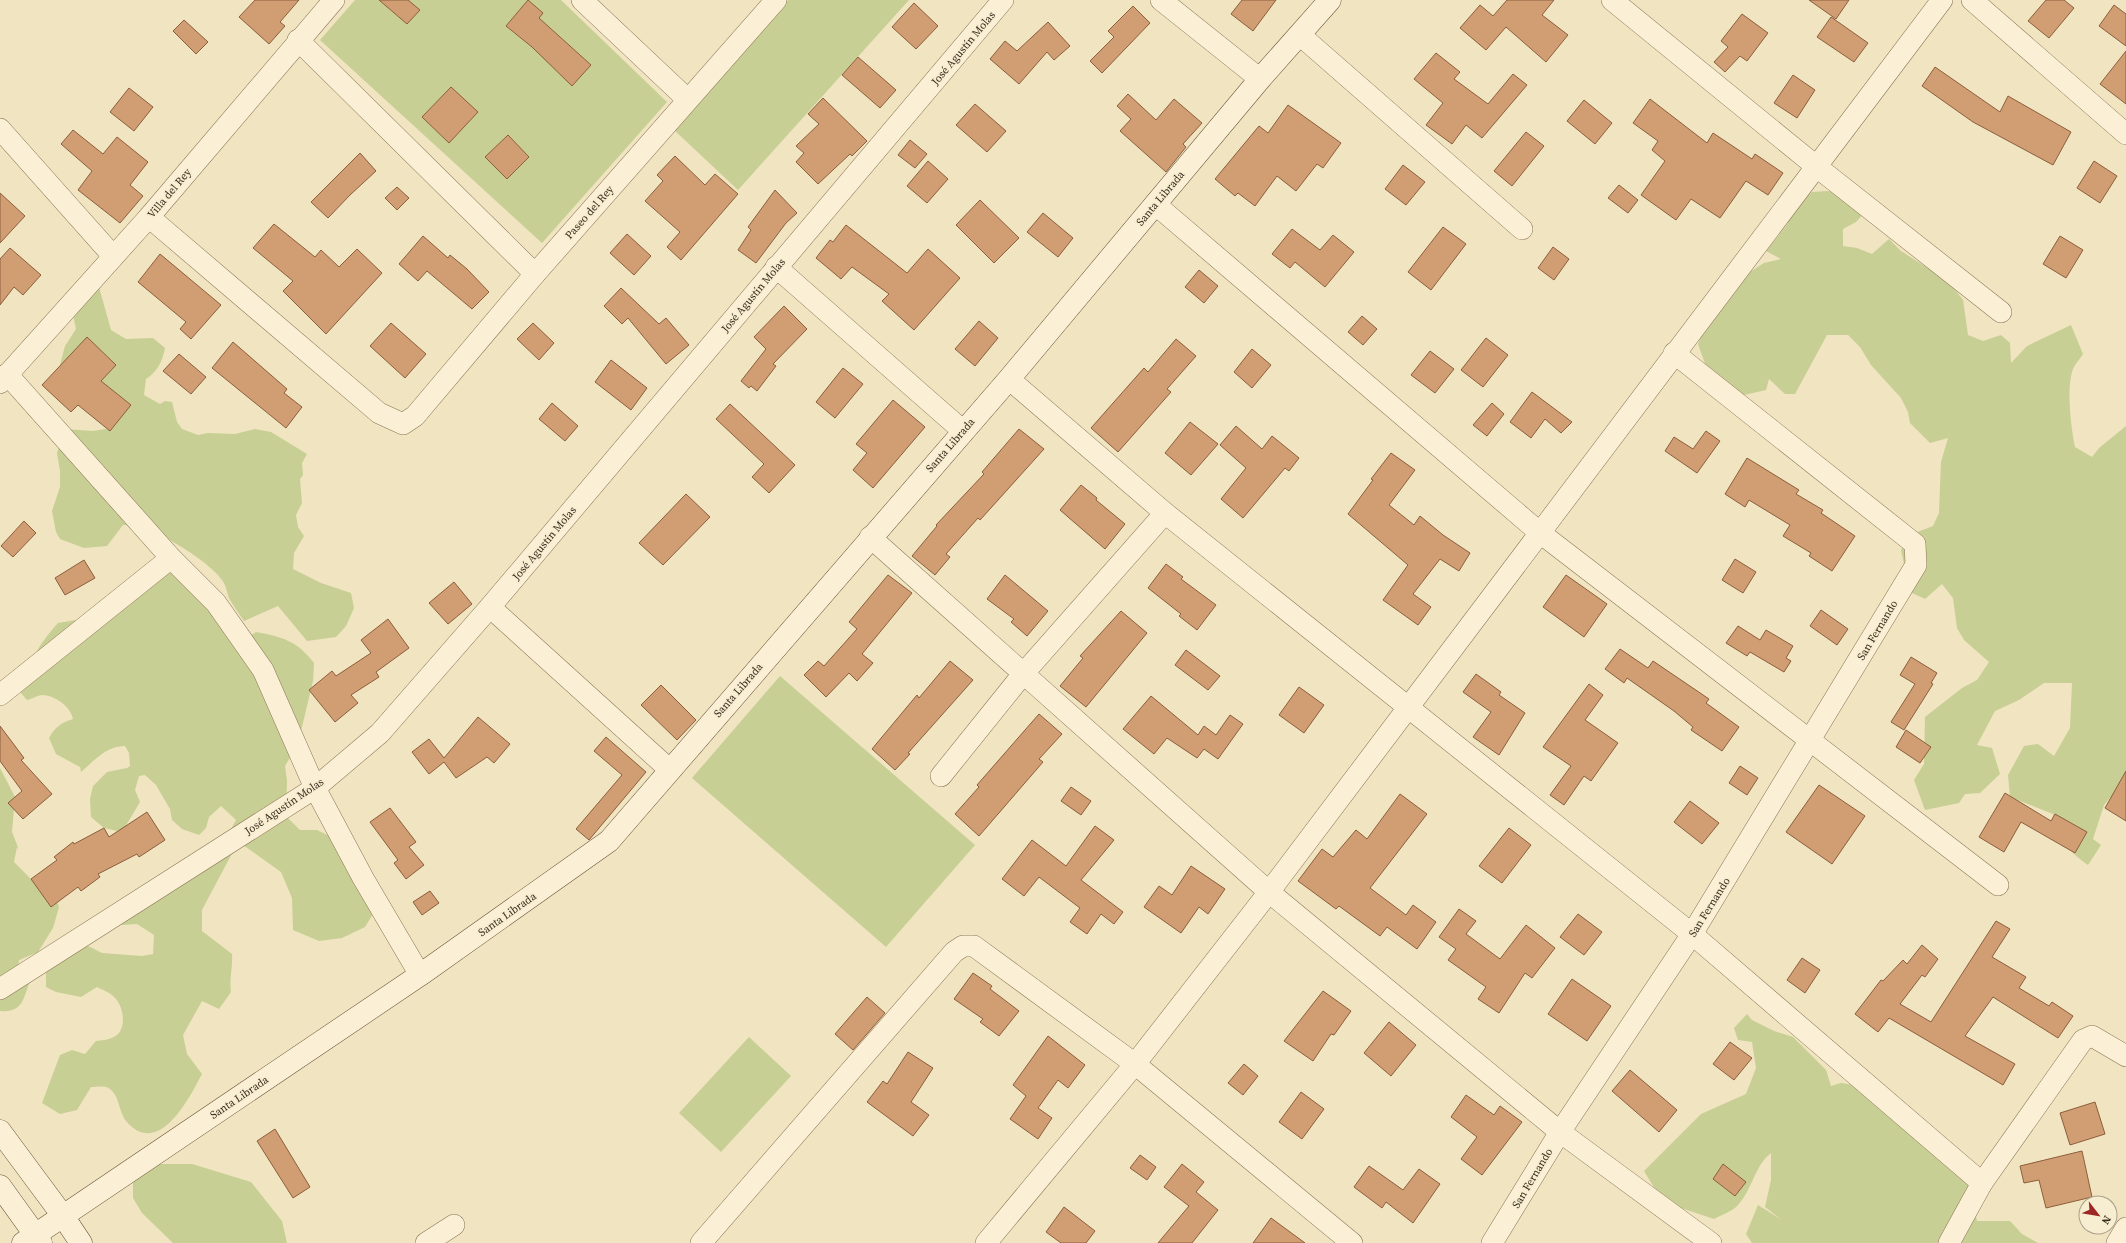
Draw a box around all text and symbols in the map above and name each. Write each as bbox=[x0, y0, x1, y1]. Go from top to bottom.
street label: José Agustín Molas bbox=[927, 8, 999, 89]
street label: Villa del Rey bbox=[144, 165, 195, 221]
street label: Santa Librada bbox=[1133, 167, 1188, 229]
street label: Paseo del Rey bbox=[562, 182, 617, 242]
street label: José Agustín Molas bbox=[717, 255, 789, 336]
street label: Santa Librada bbox=[923, 415, 978, 476]
street label: José Agustín Molas bbox=[508, 503, 580, 584]
street label: San Fernando bbox=[1854, 597, 1901, 663]
street label: Santa Librada bbox=[711, 660, 766, 721]
street label: José Agustín Molas bbox=[241, 774, 327, 839]
street label: San Fernando bbox=[1685, 875, 1734, 940]
street label: Santa Librada bbox=[475, 889, 540, 940]
street label: Santa Librada bbox=[207, 1072, 272, 1123]
street label: San Fernando bbox=[1509, 1145, 1556, 1211]
north arrow bbox=[2078, 1195, 2118, 1235]
text: N bbox=[2098, 1213, 2115, 1227]

